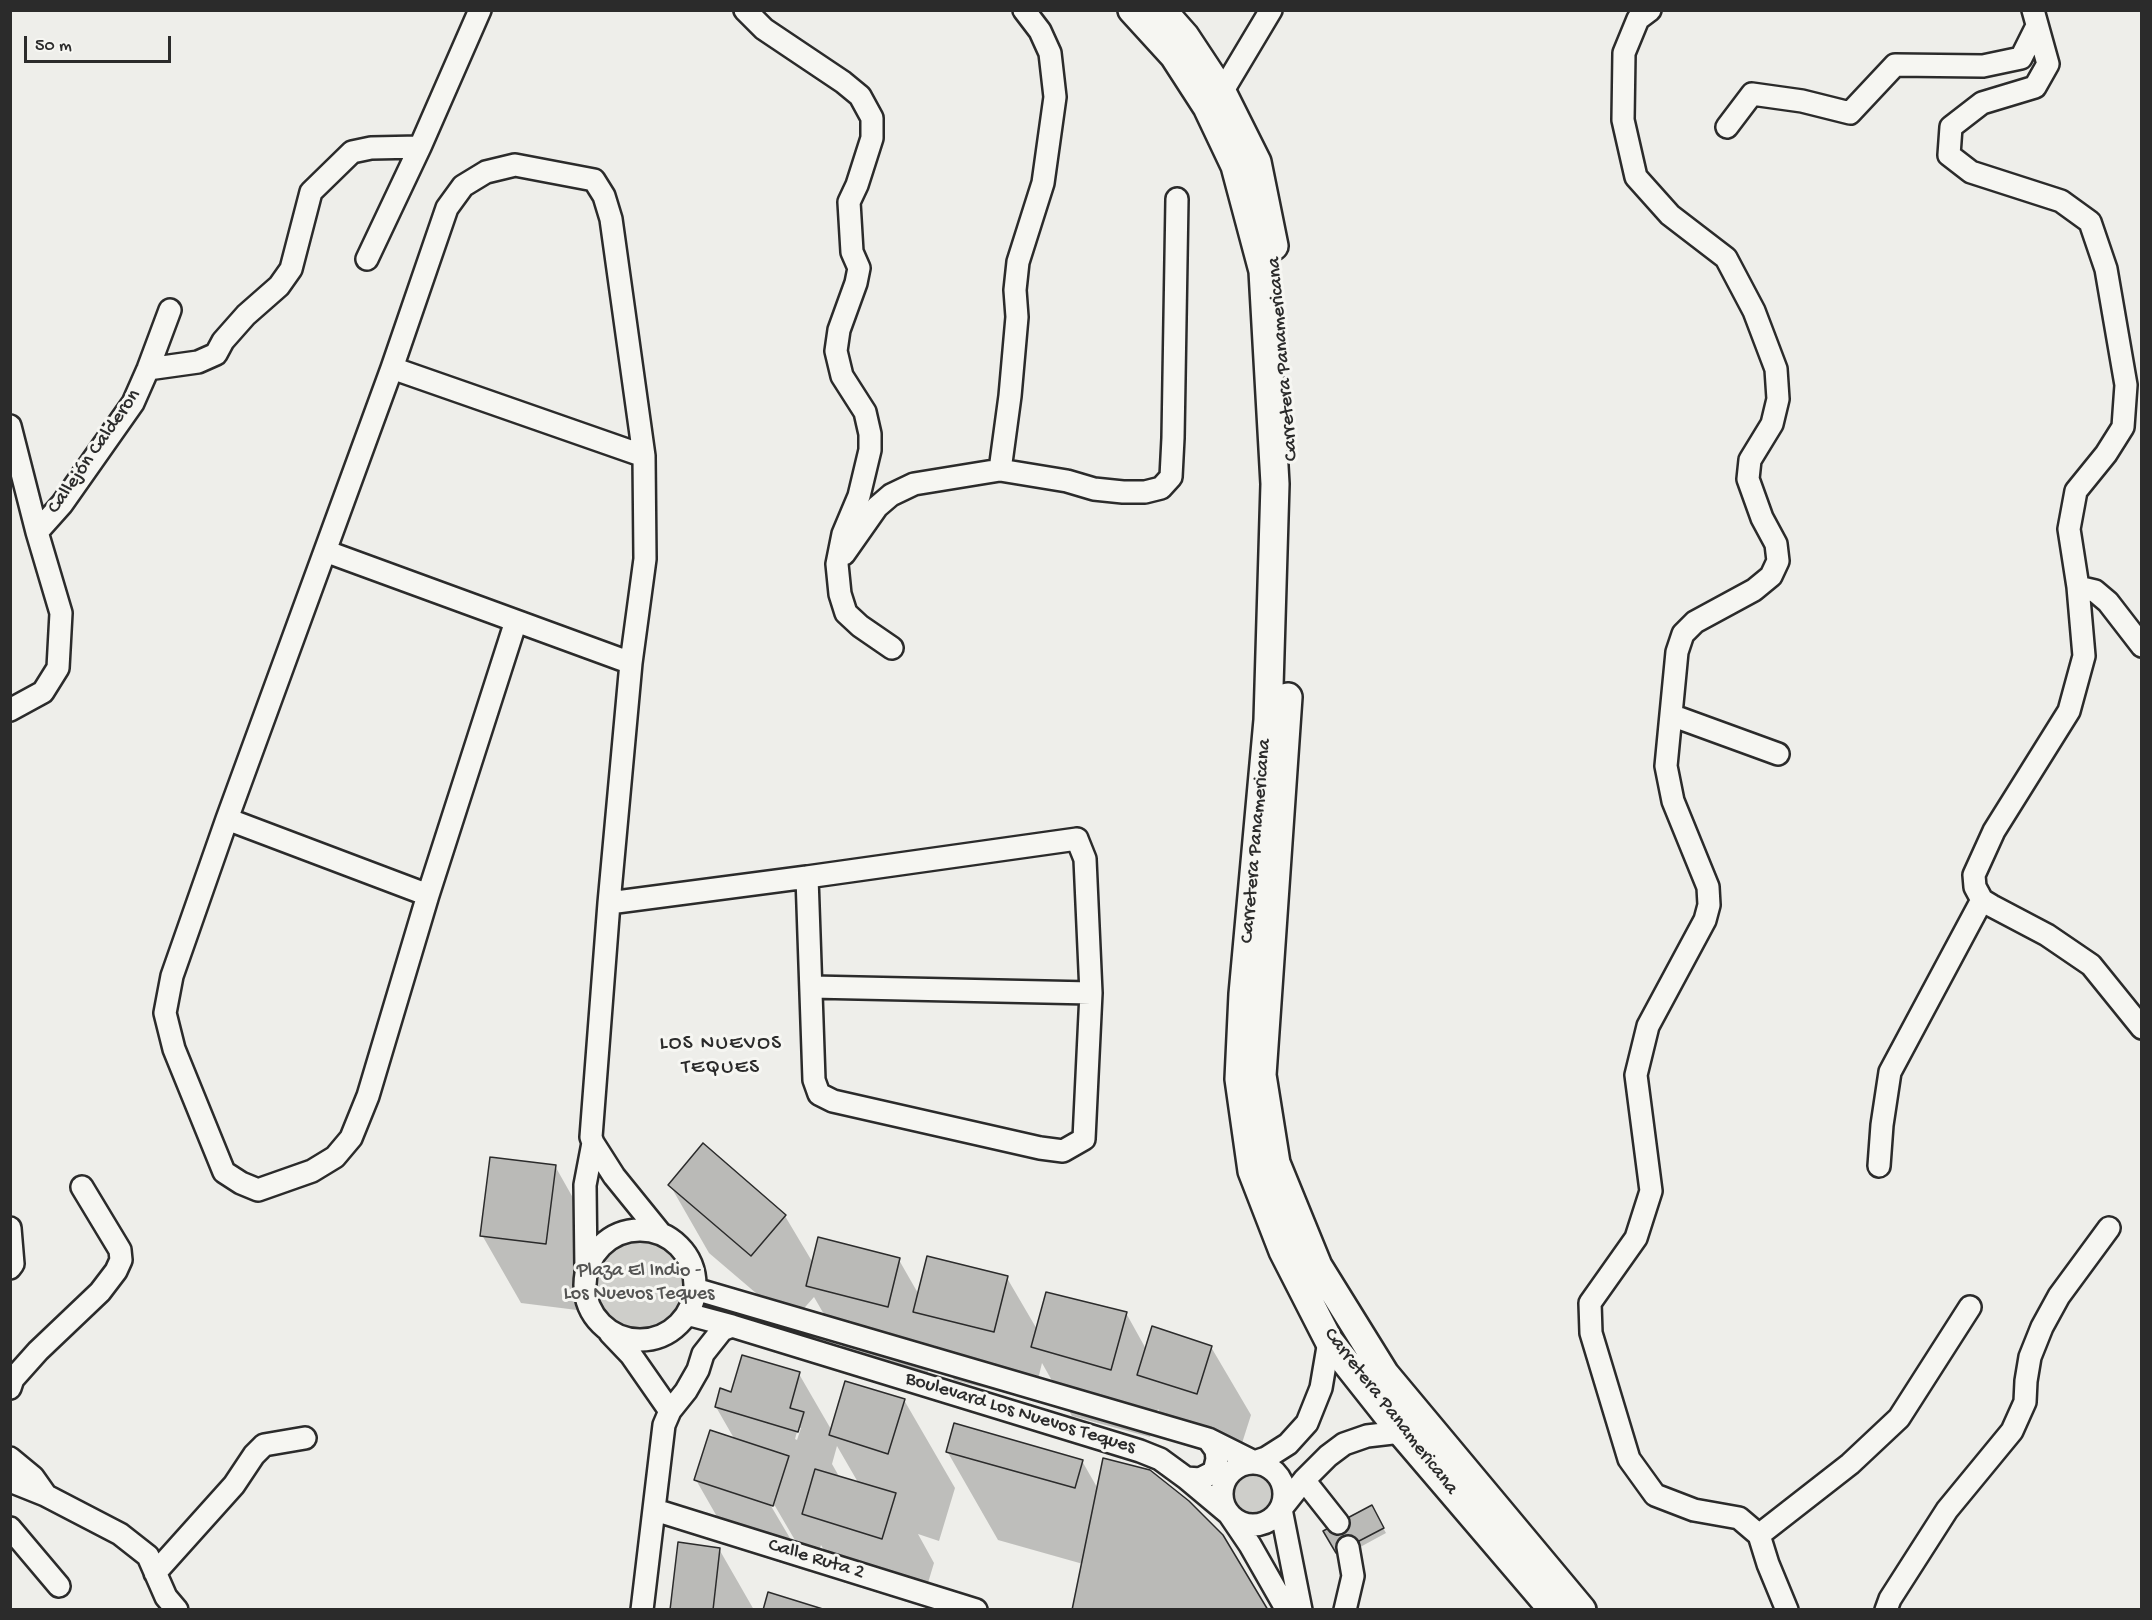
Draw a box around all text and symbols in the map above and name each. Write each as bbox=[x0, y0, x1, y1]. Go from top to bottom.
scale bar bbox=[27, 24, 174, 62]
text: 50 m bbox=[35, 36, 72, 57]
street label: Carretera Panamericana bbox=[1263, 256, 1305, 462]
street label: Callejón Calderon bbox=[43, 385, 147, 519]
street label: Carretera Panamericana bbox=[1236, 738, 1278, 944]
district label: LOS NUEVOS TEQUES bbox=[659, 1032, 783, 1082]
park label: Plaza El Indio - Los Nuevos Teques bbox=[564, 1260, 714, 1307]
street label: Carretera Panamericana bbox=[1317, 1324, 1463, 1500]
street label: Boulevard Los Nuevos Teques bbox=[902, 1368, 1138, 1460]
street label: Calle Ruta 2 bbox=[765, 1534, 867, 1586]

